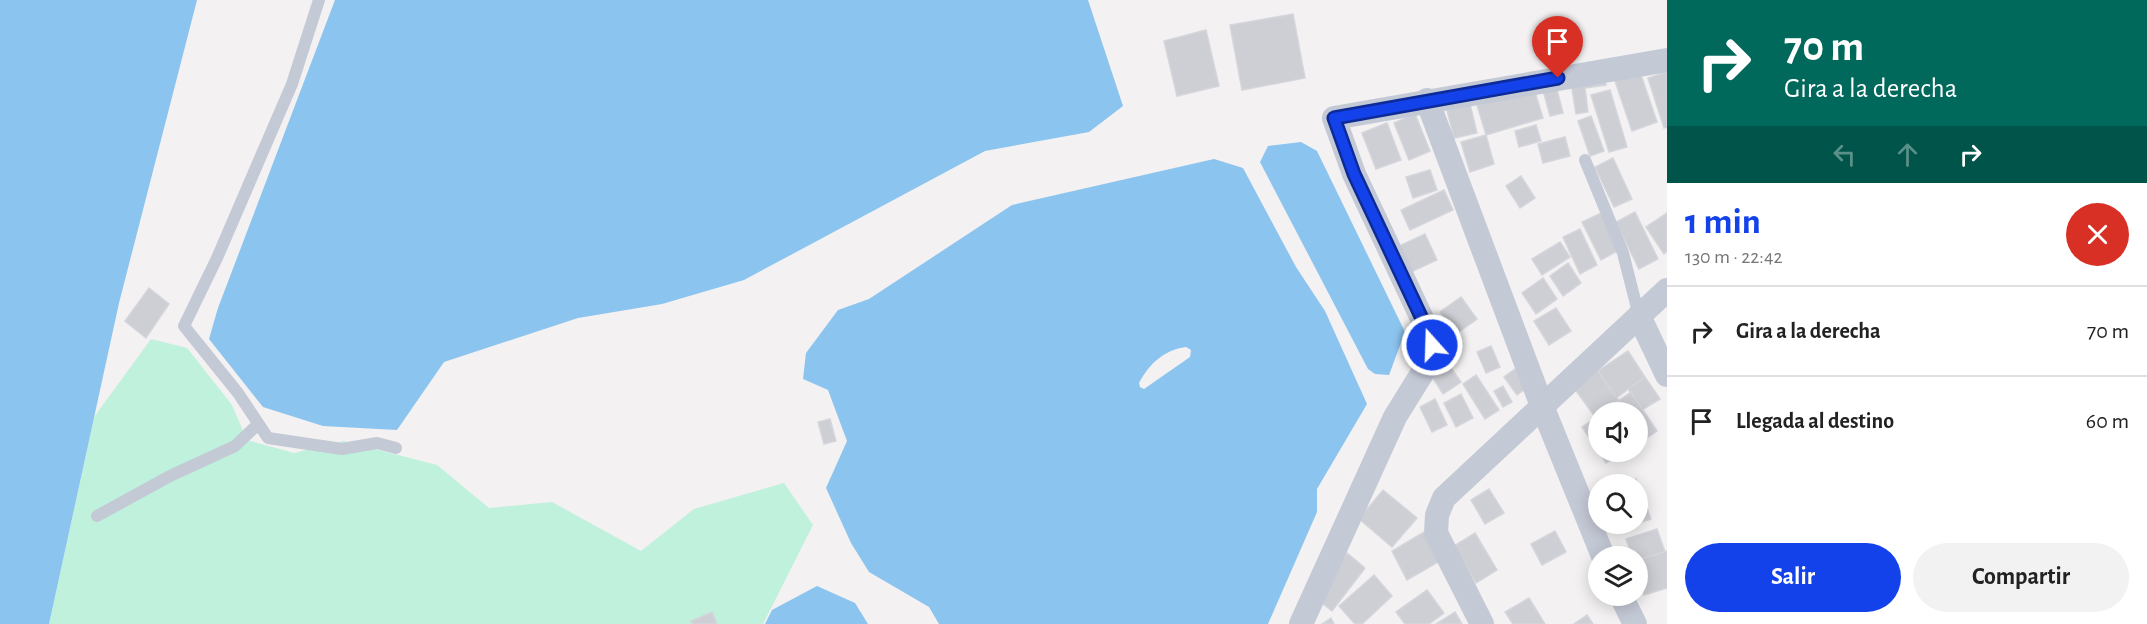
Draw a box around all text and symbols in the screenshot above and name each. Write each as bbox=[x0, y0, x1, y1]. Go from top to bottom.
pin bbox=[1532, 16, 1583, 78]
icon: right bbox=[1685, 24, 1763, 102]
icon: arrive bbox=[1541, 25, 1574, 58]
text: 70 m bbox=[1784, 26, 1864, 68]
text: Gira a la derecha bbox=[1784, 75, 1957, 102]
icon: left bbox=[1828, 138, 1861, 171]
icon: ahead bbox=[1891, 138, 1924, 171]
icon: right bbox=[1954, 138, 1987, 171]
button: close bbox=[2066, 203, 2129, 266]
text: 1 min bbox=[1685, 204, 1761, 240]
text: 130 m · 22:42 bbox=[1685, 247, 1783, 267]
position arrow bbox=[1400, 313, 1464, 377]
icon: right bbox=[1685, 315, 1718, 348]
text: Gira a la derecha bbox=[1736, 320, 1881, 342]
text: 70 m bbox=[2087, 320, 2129, 342]
map controls bbox=[1588, 402, 1648, 606]
button: sound bbox=[1588, 402, 1648, 462]
icon: arrive bbox=[1685, 405, 1718, 438]
text: Llegada al destino bbox=[1736, 410, 1894, 432]
text: 60 m bbox=[2086, 410, 2129, 432]
button: search bbox=[1588, 474, 1648, 534]
button: Salir bbox=[1685, 543, 1901, 612]
button: Compartir bbox=[1913, 543, 2129, 612]
button: layers bbox=[1588, 546, 1648, 606]

